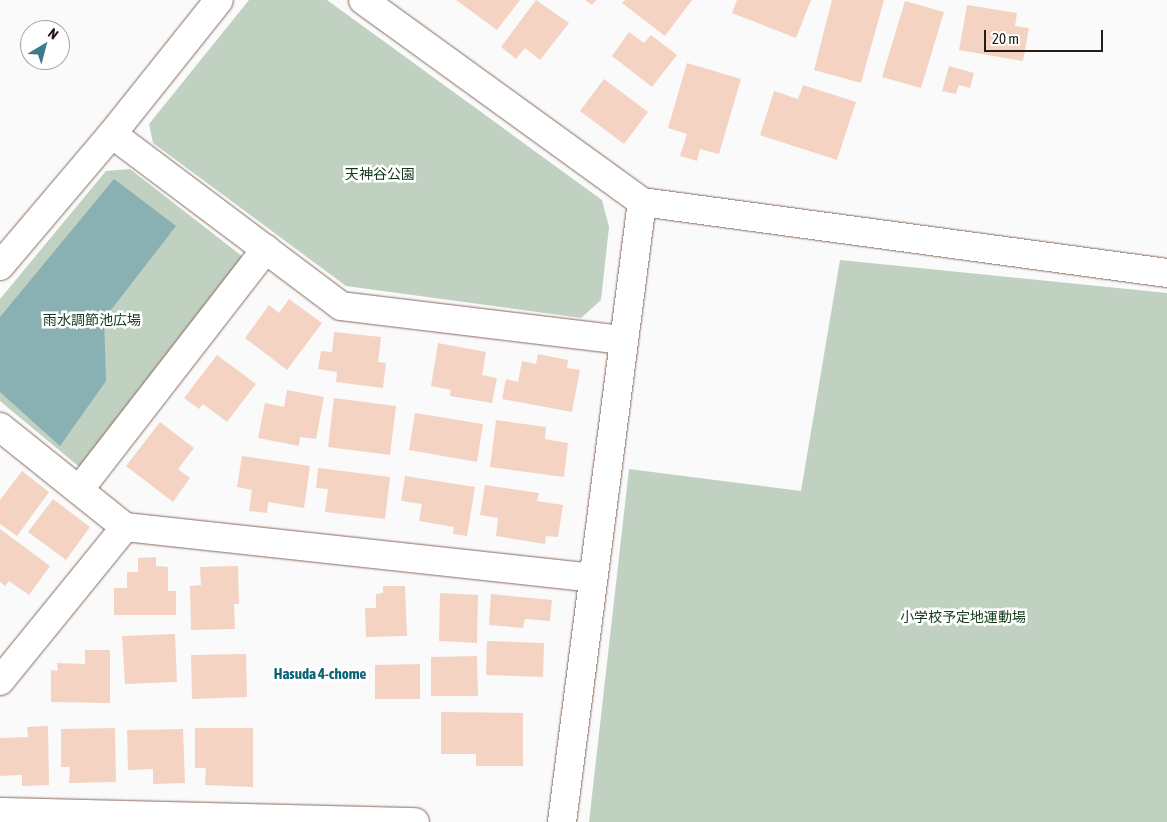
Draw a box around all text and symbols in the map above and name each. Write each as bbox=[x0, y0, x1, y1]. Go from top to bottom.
north arrow bbox=[20, 20, 70, 70]
scale bar bbox=[987, 20, 1106, 52]
text: N bbox=[45, 25, 62, 43]
text: 20 m bbox=[992, 30, 1019, 47]
park label: 天神谷公園 bbox=[345, 166, 415, 182]
park label: 雨水調節池広場 bbox=[43, 312, 141, 328]
park label: 小学校予定地運動場 bbox=[900, 609, 1026, 625]
district label: Hasuda 4-chome bbox=[274, 665, 366, 683]

